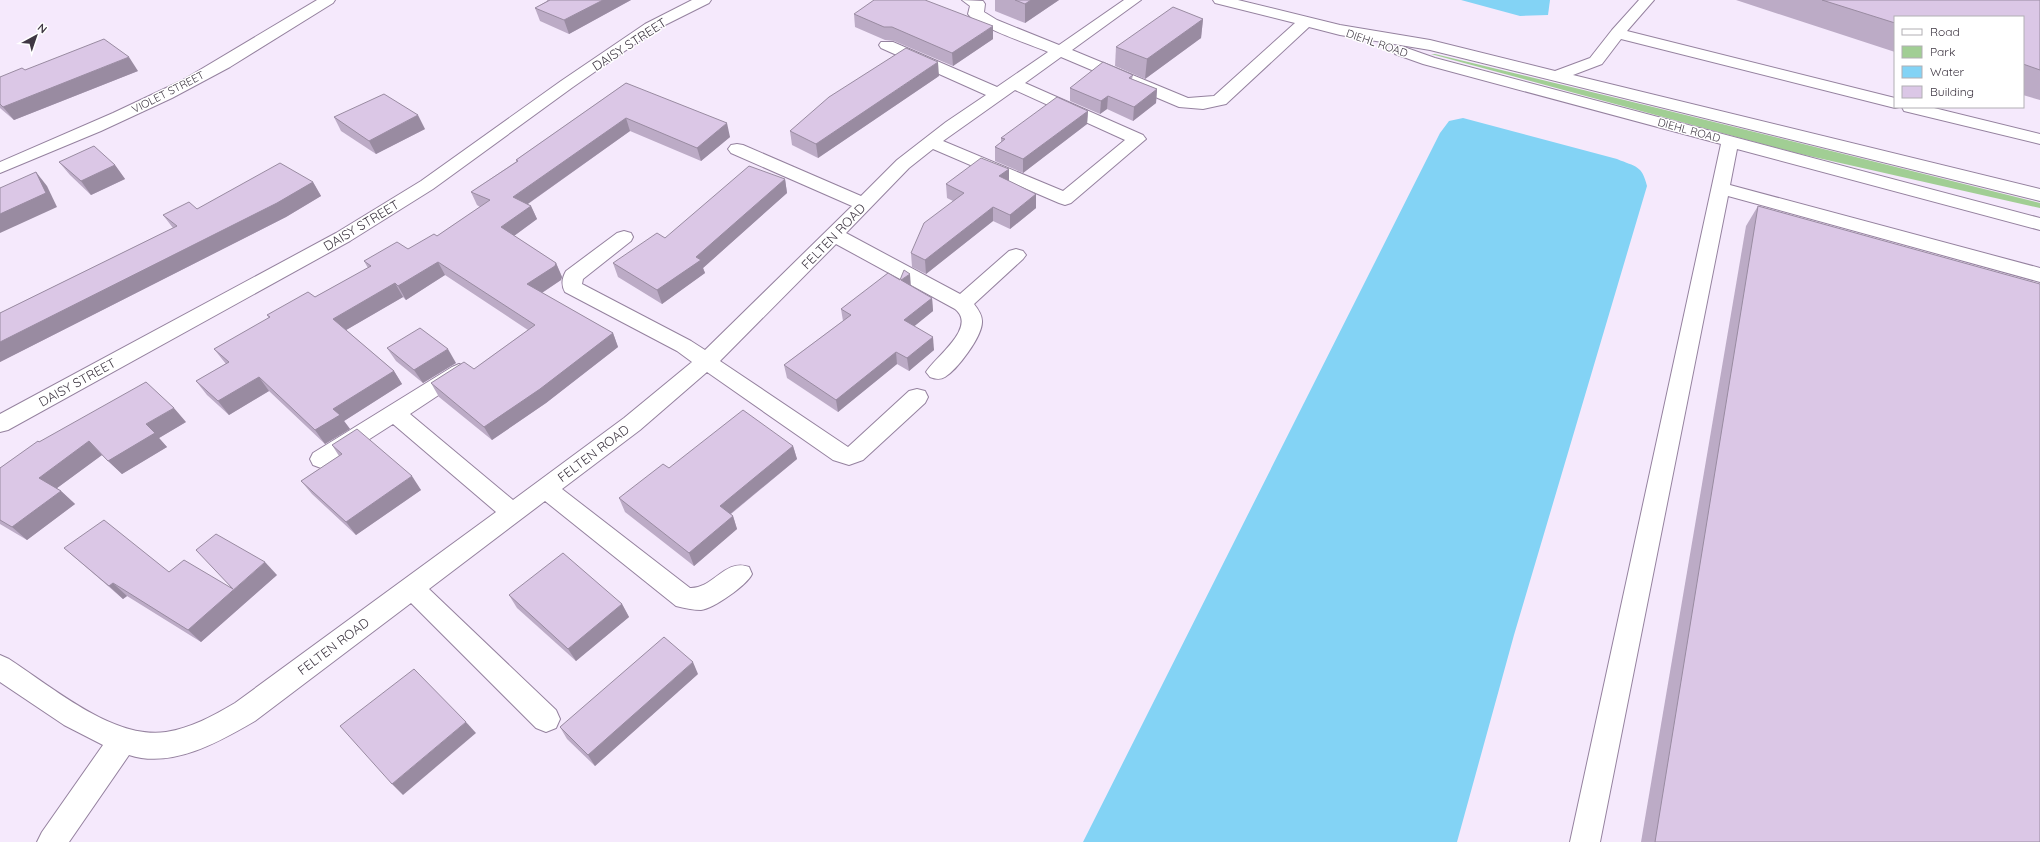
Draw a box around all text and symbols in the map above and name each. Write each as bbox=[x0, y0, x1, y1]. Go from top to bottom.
street label: DAISY STREET bbox=[589, 14, 669, 74]
north arrow bbox=[16, 16, 56, 56]
legend bbox=[1894, 16, 2024, 108]
text: N bbox=[35, 20, 50, 36]
text: Road bbox=[1930, 24, 1960, 39]
street label: DIEHL ROAD bbox=[1344, 26, 1410, 60]
text: Park bbox=[1930, 44, 1955, 59]
text: Water bbox=[1930, 64, 1965, 79]
street label: VIOLET STREET bbox=[129, 68, 207, 116]
text: Building bbox=[1930, 84, 1974, 99]
street label: DIEHL ROAD bbox=[1656, 115, 1722, 145]
street label: DAISY STREET bbox=[320, 196, 402, 254]
street label: FELTEN ROAD bbox=[798, 200, 868, 272]
street label: DAISY STREET bbox=[36, 354, 118, 410]
street label: FELTEN ROAD bbox=[554, 421, 632, 485]
street label: FELTEN ROAD bbox=[294, 614, 372, 678]

